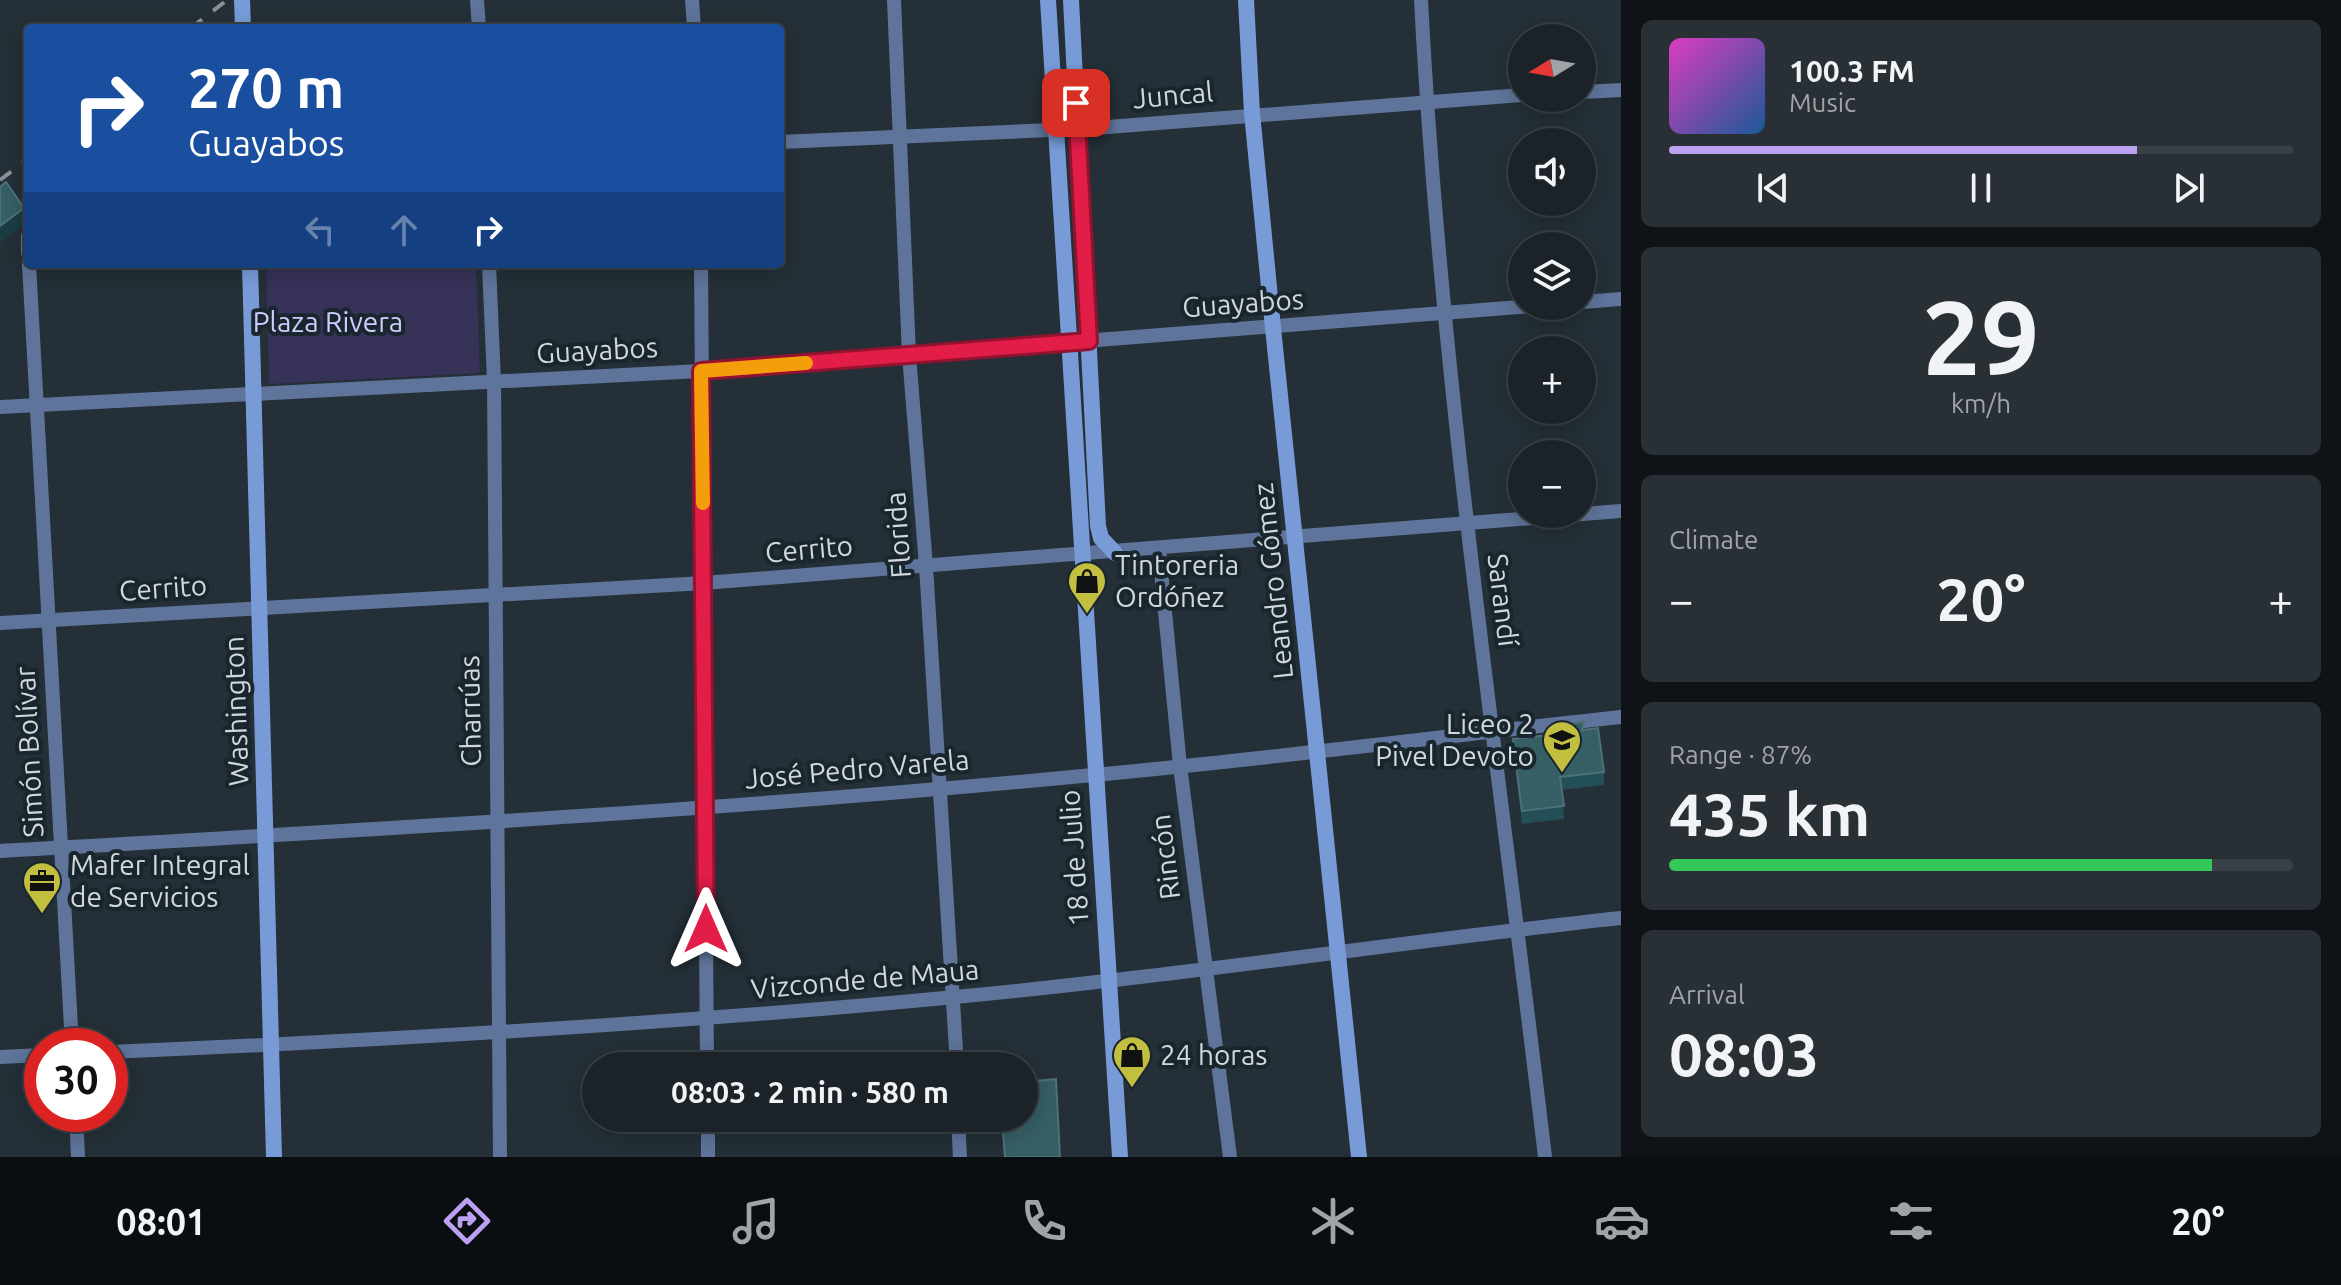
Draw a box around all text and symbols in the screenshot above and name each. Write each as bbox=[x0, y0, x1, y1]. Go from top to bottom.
north arrow bbox=[1508, 24, 1596, 112]
map controls bbox=[1508, 24, 1596, 528]
text: 100.3 FM bbox=[1789, 54, 1915, 88]
icon: right bbox=[56, 56, 160, 160]
text: 270 m bbox=[188, 56, 344, 119]
pin bbox=[1042, 69, 1110, 137]
street label: Juncal bbox=[1132, 76, 1214, 113]
icon: arrive bbox=[1054, 81, 1098, 125]
text: Music bbox=[1789, 88, 1856, 117]
text: Guayabos bbox=[188, 122, 344, 163]
button: sound bbox=[1508, 128, 1596, 216]
icon: previous bbox=[1751, 166, 1795, 210]
icon: pause bbox=[1959, 166, 2003, 210]
icon: next bbox=[2167, 166, 2211, 210]
icon: left bbox=[298, 208, 342, 252]
icon: ahead bbox=[382, 208, 426, 252]
icon: right bbox=[466, 208, 510, 252]
button: layers bbox=[1508, 232, 1596, 320]
text: 29 bbox=[1922, 278, 2040, 395]
street label: Guayabos bbox=[1181, 283, 1305, 322]
park label: Plaza Rivera bbox=[253, 306, 403, 337]
street label: Guayabos bbox=[535, 331, 659, 368]
button: + bbox=[1508, 336, 1596, 424]
text: km/h bbox=[1951, 389, 2011, 418]
button: − bbox=[1508, 440, 1596, 528]
street label: Leandro Gómez bbox=[1247, 481, 1298, 681]
street label: Florida bbox=[879, 491, 916, 579]
text: Climate bbox=[1669, 525, 1758, 554]
street label: Cerrito bbox=[764, 529, 854, 568]
place label: Tintoreria Ordóñez bbox=[1115, 549, 1239, 612]
street label: Sarandí bbox=[1482, 552, 1525, 649]
shop icon: Tintoreria Ordóñez bbox=[1066, 560, 1108, 615]
text: 20° bbox=[1937, 565, 2025, 632]
street label: Cerrito bbox=[118, 569, 208, 606]
text: − bbox=[1669, 575, 1694, 624]
text: + bbox=[2268, 575, 2293, 624]
street label: Washington bbox=[217, 635, 254, 787]
street label: Charrúas bbox=[453, 655, 486, 767]
street label: Simón Bolívar bbox=[9, 665, 48, 838]
place label: Liceo 2 Pivel Devoto bbox=[1375, 708, 1534, 771]
school or university icon: Liceo 2 Pivel Devoto bbox=[1541, 719, 1583, 774]
text: Range · 87% bbox=[1669, 740, 1812, 769]
street label: José Pedro Varela bbox=[743, 743, 970, 794]
text: 435 km bbox=[1669, 780, 1870, 847]
street label: 18 de Julio bbox=[1053, 789, 1094, 927]
street label: Rincón bbox=[1144, 813, 1185, 901]
place label: Mafer Integral de Servicios bbox=[70, 849, 250, 912]
office icon: Mafer Integral de Servicios bbox=[21, 860, 63, 915]
position arrow bbox=[664, 887, 748, 971]
street label: Vizconde de Maua bbox=[750, 953, 980, 1004]
text: Arrival bbox=[1669, 980, 1745, 1009]
text: 08:03 bbox=[1669, 1020, 1819, 1087]
speed limit sign: 30 bbox=[24, 1028, 128, 1132]
shop icon: 24 horas bbox=[1111, 1034, 1153, 1089]
place label: 24 horas bbox=[1160, 1039, 1268, 1070]
text: 08:03 · 2 min · 580 m bbox=[671, 1075, 949, 1109]
icon: directions bbox=[439, 1193, 495, 1249]
icon: music bbox=[728, 1193, 784, 1249]
icon: phone bbox=[1016, 1193, 1072, 1249]
icon: climate bbox=[1305, 1193, 1361, 1249]
icon: car bbox=[1594, 1193, 1650, 1249]
icon: filters bbox=[1883, 1193, 1939, 1249]
text: 08:01 bbox=[116, 1201, 206, 1242]
text: 20° bbox=[2171, 1201, 2225, 1242]

